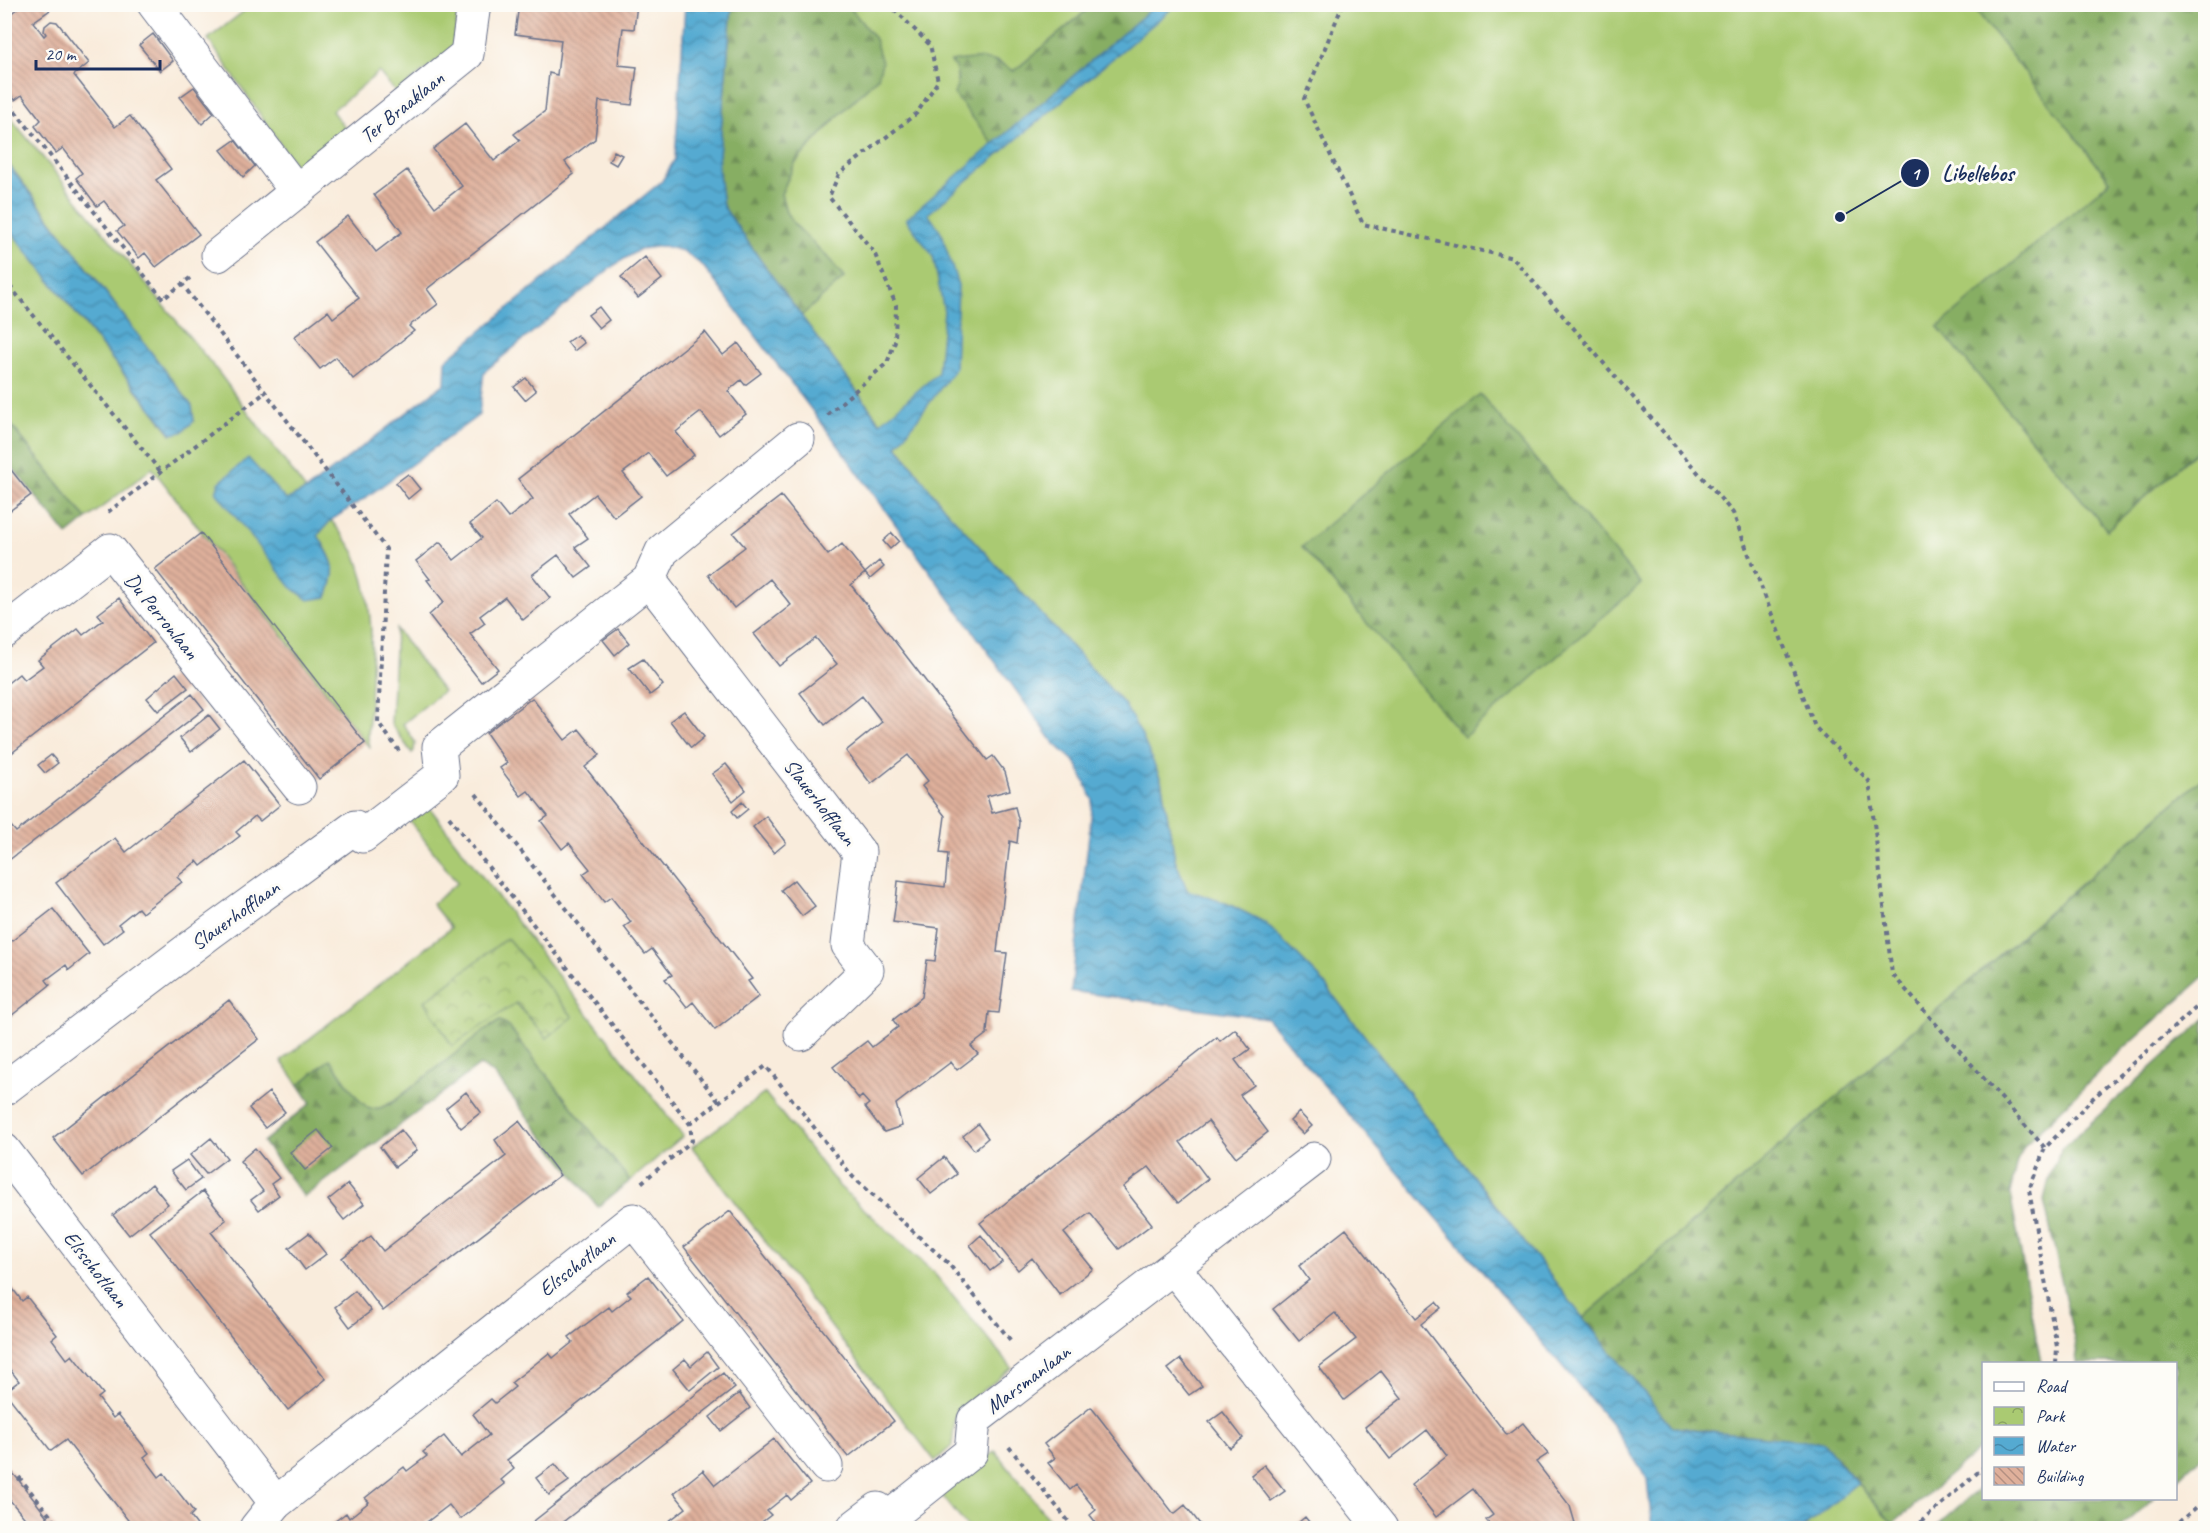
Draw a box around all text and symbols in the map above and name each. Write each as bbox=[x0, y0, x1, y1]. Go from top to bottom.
scale bar bbox=[36, 33, 160, 71]
text: 20 m bbox=[45, 43, 78, 65]
street label: Ter Braaklaan bbox=[355, 65, 450, 149]
callout: Libellebos bbox=[1900, 153, 2025, 193]
text: Libellebos bbox=[1942, 160, 2016, 188]
text: 1 bbox=[1911, 163, 1921, 185]
street label: Du Perronlaan bbox=[119, 567, 205, 665]
street label: Slauerhofflaan bbox=[778, 753, 862, 851]
street label: Slauerhofflaan bbox=[186, 874, 285, 956]
street label: Elsschotlaan bbox=[58, 1225, 134, 1313]
street label: Elsschotlaan bbox=[533, 1226, 621, 1302]
street label: Marsmanlaan bbox=[980, 1338, 1077, 1419]
legend bbox=[1982, 1362, 2177, 1500]
text: Road bbox=[2036, 1375, 2069, 1397]
text: Park bbox=[2036, 1405, 2066, 1427]
text: Water bbox=[2036, 1435, 2077, 1457]
text: Building bbox=[2036, 1465, 2085, 1487]

